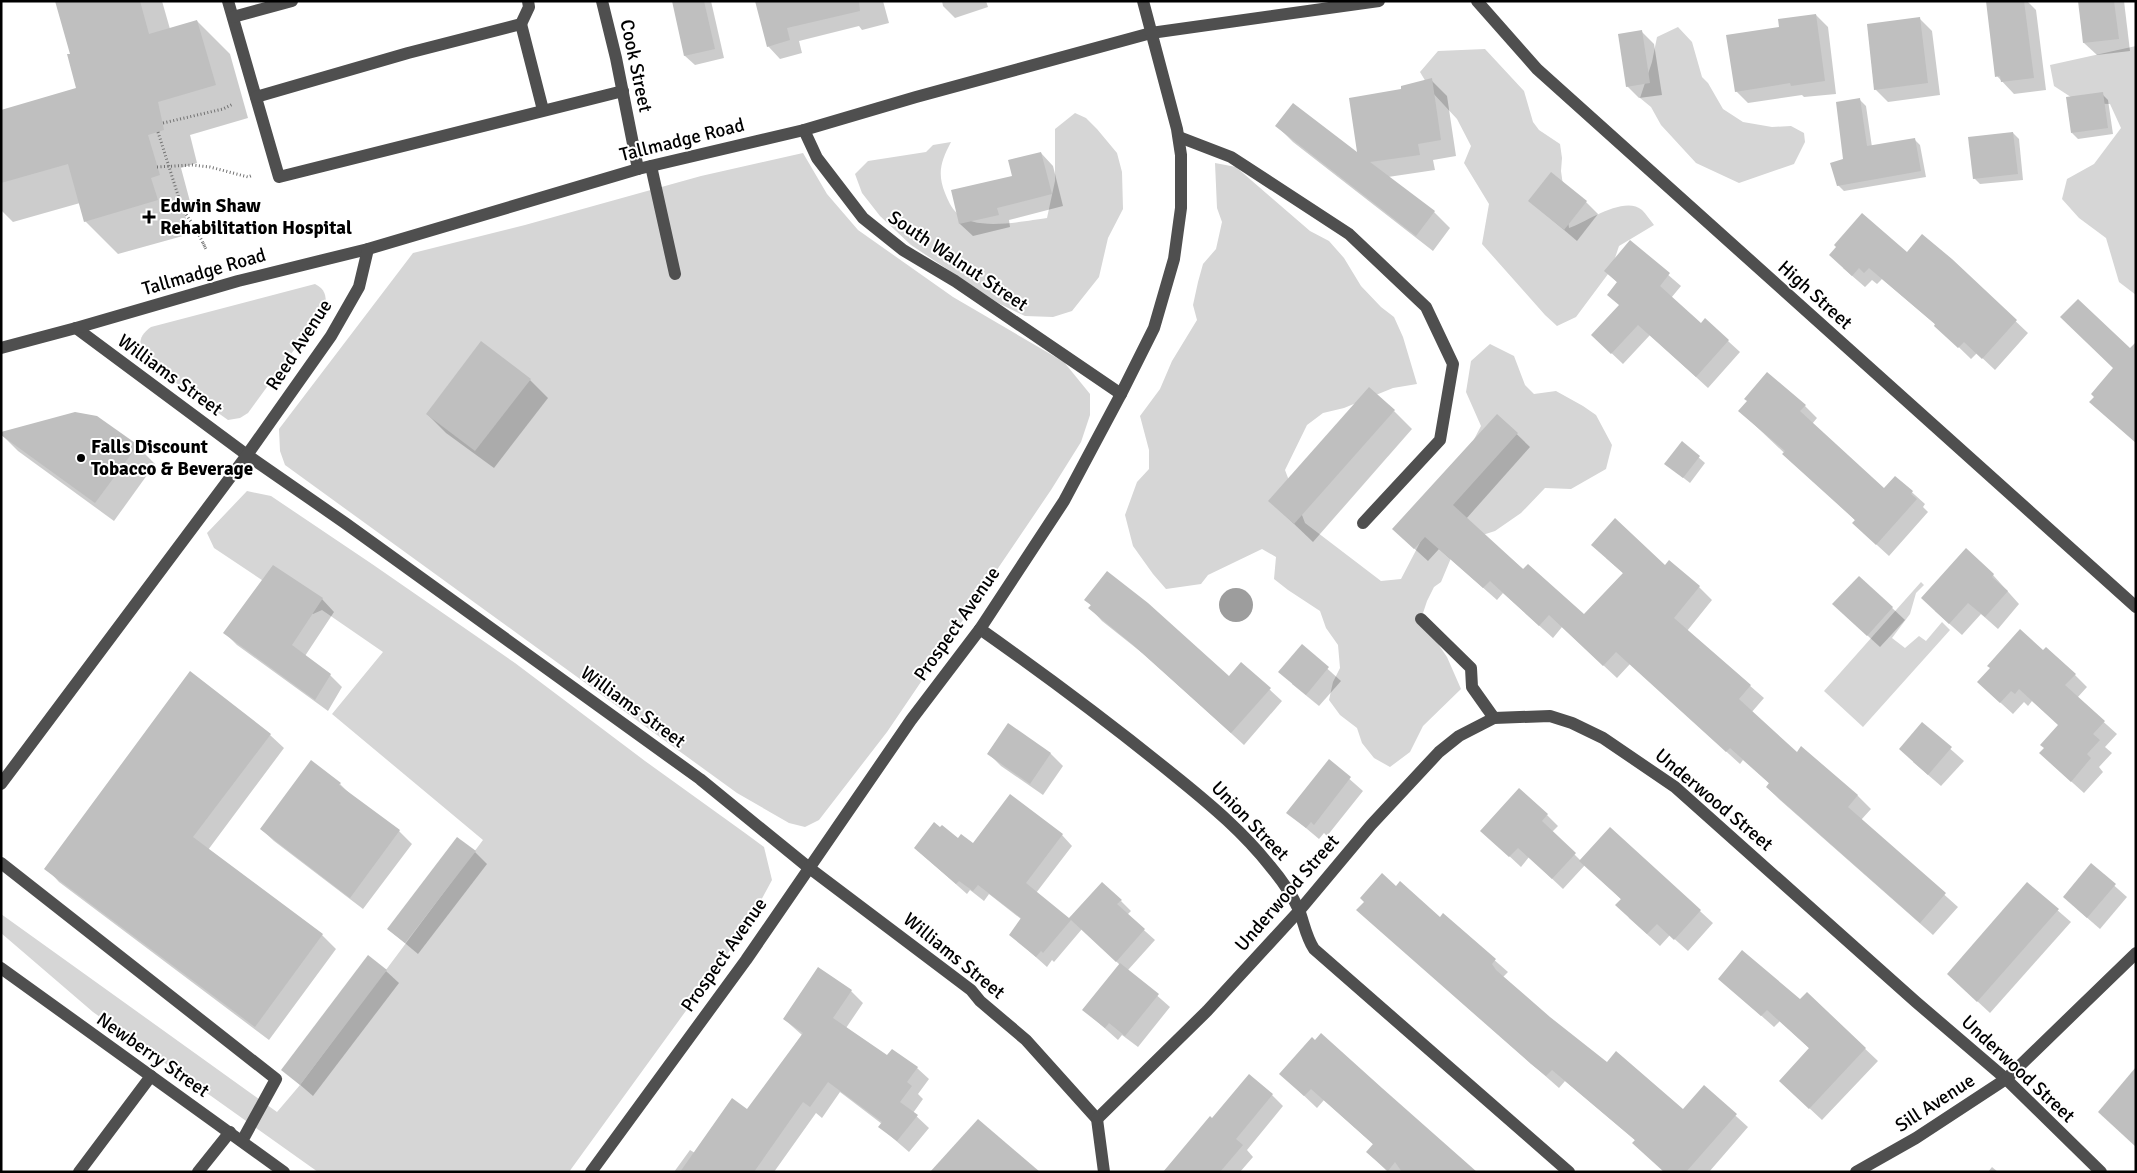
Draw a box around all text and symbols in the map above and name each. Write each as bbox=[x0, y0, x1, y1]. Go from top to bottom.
street label: Cook Street bbox=[614, 17, 658, 115]
street label: Tallmadge Road bbox=[617, 113, 747, 167]
place label: Edwin Shaw Rehabilitation Hospital bbox=[160, 194, 352, 240]
street label: South Walnut Street bbox=[883, 205, 1033, 317]
marker: Edwin Shaw Rehabilitation Hospital bbox=[142, 210, 156, 224]
street label: Tallmadge Road bbox=[139, 243, 269, 301]
street label: High Street bbox=[1773, 255, 1857, 335]
street label: Reed Avenue bbox=[261, 295, 337, 395]
street label: Williams Street bbox=[113, 329, 228, 421]
place label: Falls Discount Tobacco & Beverage bbox=[91, 435, 253, 481]
marker: Falls Discount Tobacco & Beverage bbox=[75, 452, 87, 464]
street label: Prospect Avenue bbox=[909, 562, 1005, 686]
street label: Williams Street bbox=[576, 661, 691, 753]
street label: Underwood Street bbox=[1650, 744, 1778, 857]
street label: Union Street bbox=[1206, 776, 1294, 866]
street label: Underwood Street bbox=[1230, 829, 1345, 956]
street label: Prospect Avenue bbox=[676, 893, 772, 1017]
street label: Williams Street bbox=[898, 908, 1010, 1005]
street label: Newberry Street bbox=[92, 1007, 214, 1103]
street label: Underwood Street bbox=[1956, 1010, 2080, 1128]
street label: Sill Avenue bbox=[1891, 1068, 1979, 1138]

